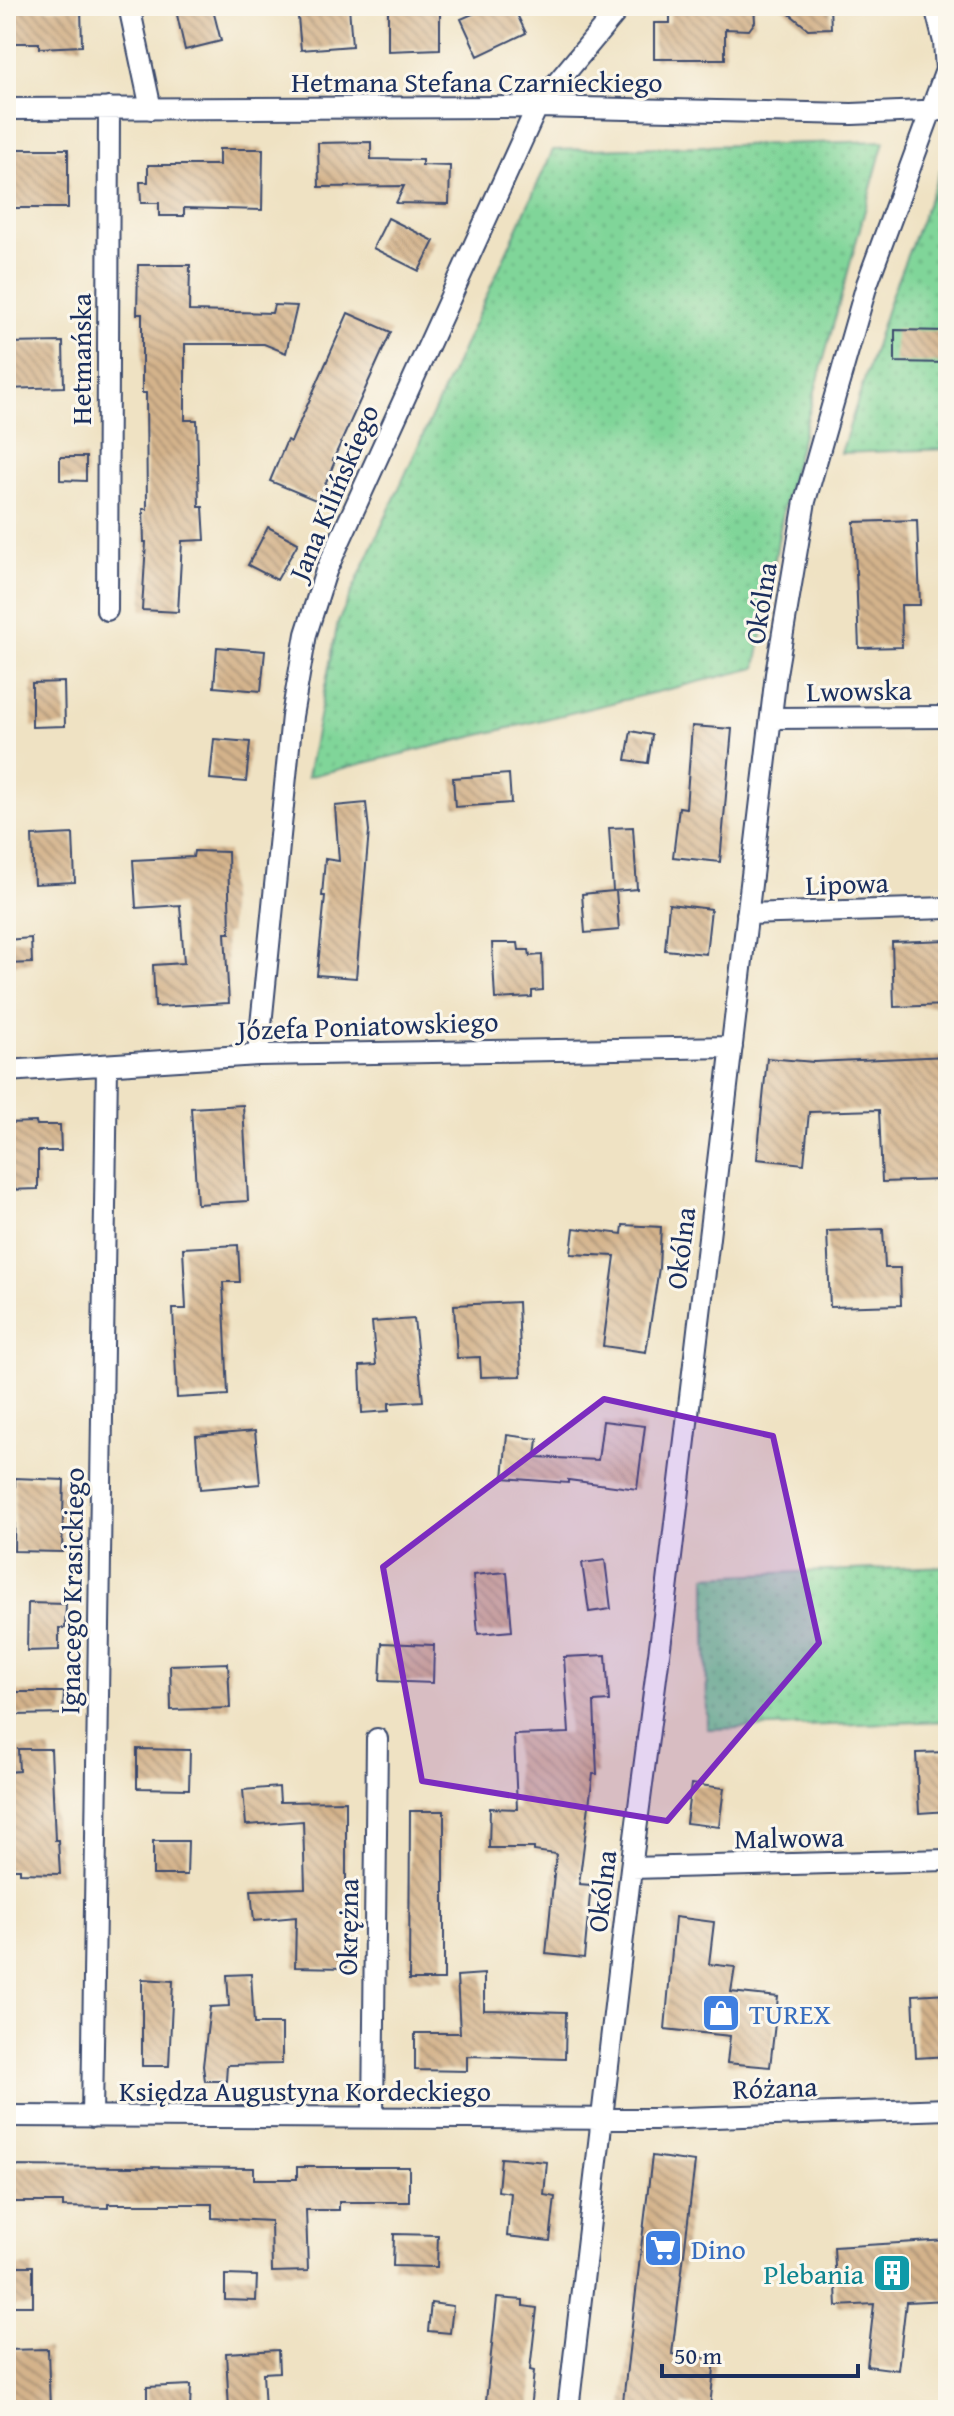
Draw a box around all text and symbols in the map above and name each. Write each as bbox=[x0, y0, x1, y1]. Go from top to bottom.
street label: Hetmana Stefana Czarnieckiego bbox=[291, 61, 663, 102]
street label: Hetmańska bbox=[60, 292, 101, 425]
street label: Jana Kilińskiego bbox=[276, 398, 389, 589]
street label: Okólna bbox=[733, 558, 787, 647]
street label: Lwowska bbox=[806, 669, 913, 711]
street label: Lipowa bbox=[805, 861, 890, 905]
street label: Józefa Poniatowskiego bbox=[234, 1000, 499, 1050]
street label: Okólna bbox=[655, 1204, 705, 1291]
street label: Ignacego Krasickiego bbox=[48, 1467, 94, 1715]
street label: Malwowa bbox=[734, 1816, 845, 1858]
street label: Okólna bbox=[576, 1847, 626, 1934]
street label: Okrężna bbox=[326, 1877, 368, 1976]
shop icon: TUREX bbox=[700, 1992, 742, 2034]
place label: TUREX bbox=[749, 1993, 831, 2034]
street label: Różana bbox=[732, 2065, 819, 2109]
street label: Księdza Augustyna Kordeckiego bbox=[119, 2070, 491, 2111]
supermarket icon: Dino bbox=[642, 2227, 684, 2269]
place label: Dino bbox=[691, 2228, 746, 2269]
building icon: Plebania bbox=[871, 2252, 913, 2294]
place label: Plebania bbox=[763, 2253, 865, 2294]
scale bar bbox=[662, 2328, 858, 2378]
text: 50 m bbox=[674, 2338, 722, 2373]

